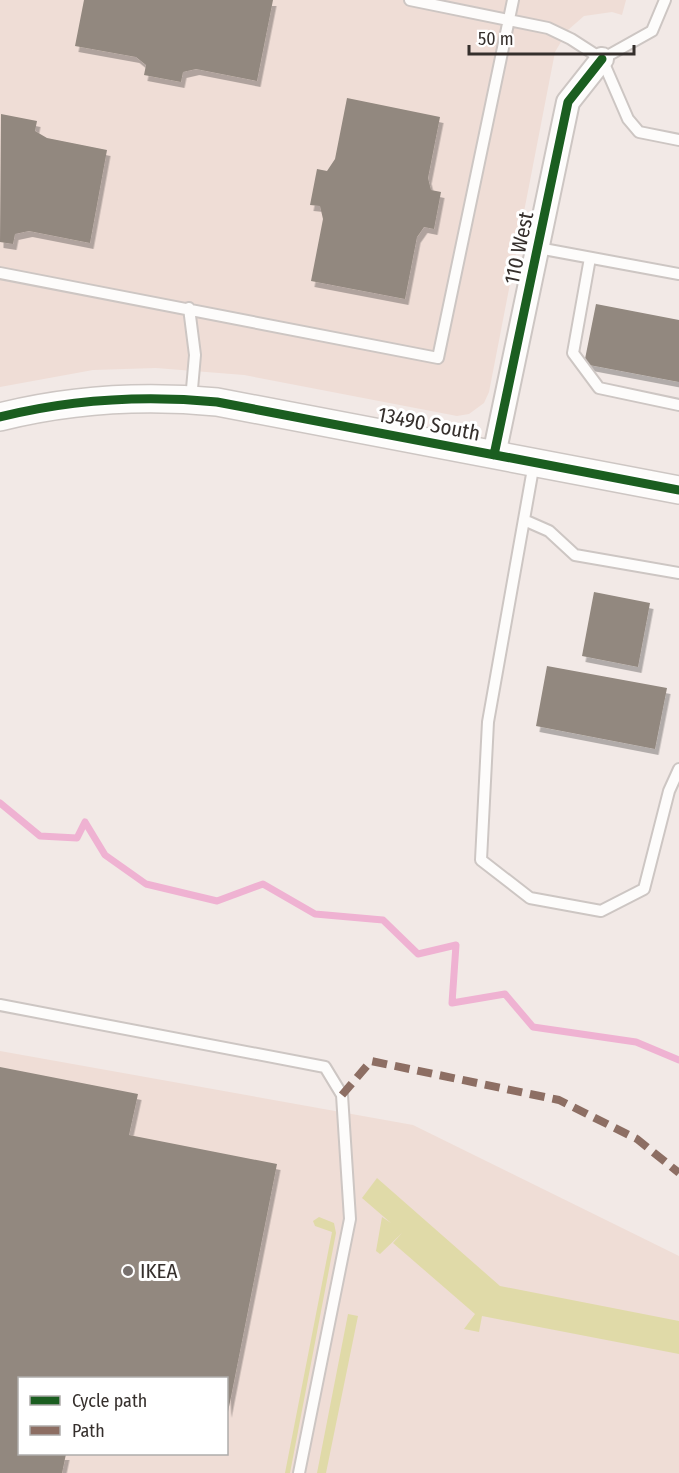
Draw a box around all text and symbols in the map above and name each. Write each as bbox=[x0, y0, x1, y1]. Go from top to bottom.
scale bar bbox=[469, 18, 634, 56]
text: 50 m bbox=[478, 28, 514, 50]
street label: 110 West bbox=[499, 209, 539, 287]
street label: 13490 South bbox=[376, 401, 482, 447]
place label: IKEA bbox=[140, 1258, 178, 1284]
marker: IKEA bbox=[121, 1264, 135, 1278]
legend bbox=[18, 1377, 228, 1455]
text: Cycle path bbox=[72, 1390, 147, 1412]
text: Path bbox=[72, 1420, 105, 1442]

